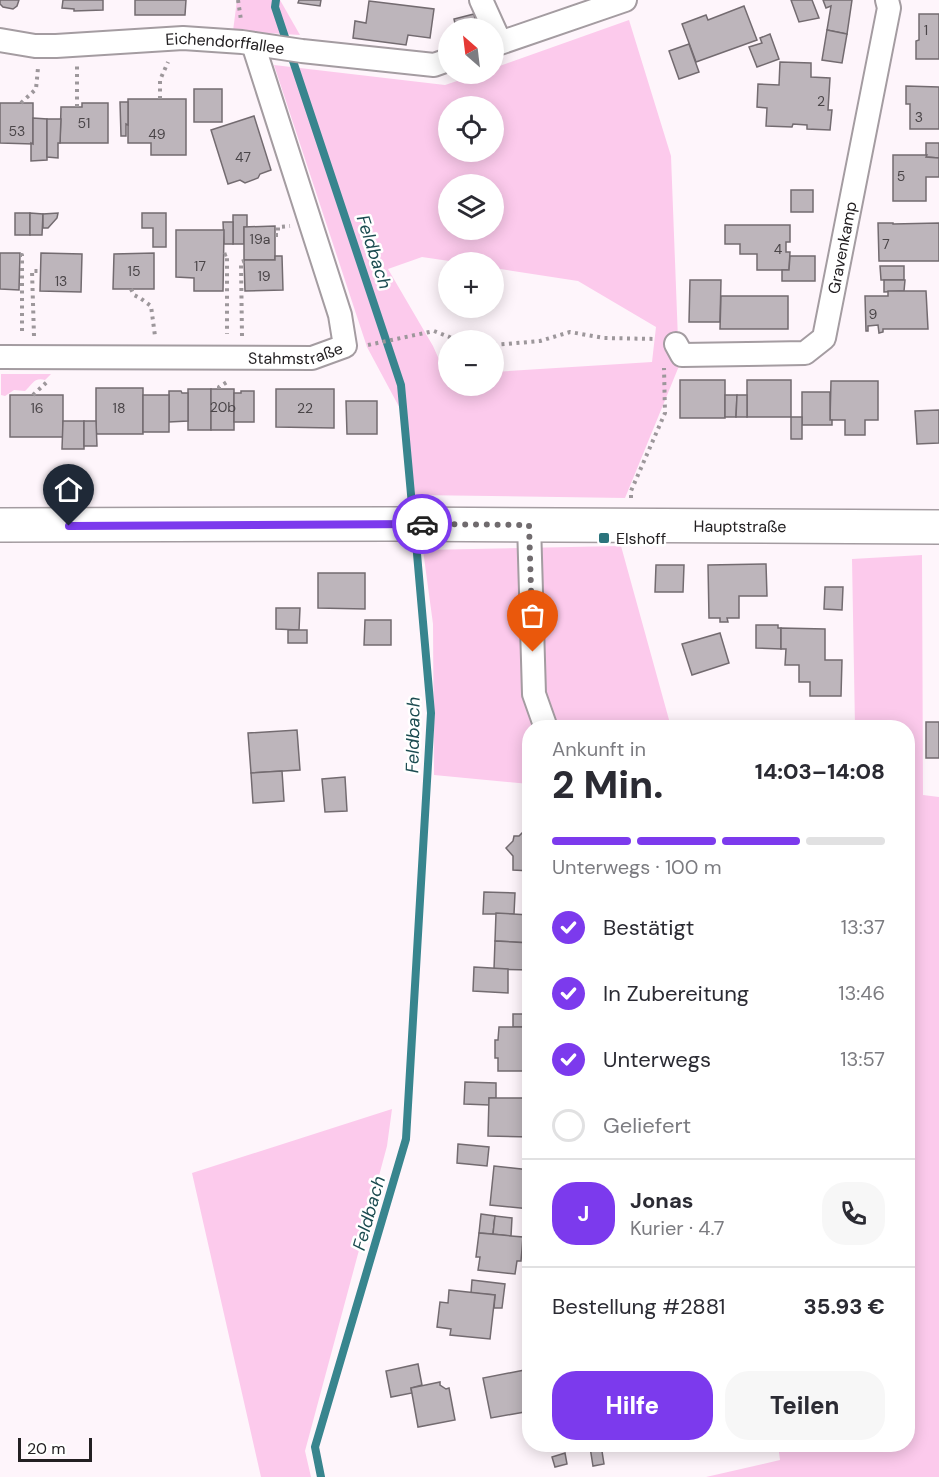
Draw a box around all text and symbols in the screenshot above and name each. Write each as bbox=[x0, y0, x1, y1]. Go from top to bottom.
north arrow bbox=[438, 18, 504, 84]
map controls bbox=[438, 18, 504, 396]
house number: 1 bbox=[924, 21, 928, 39]
street label: Eichendorffallee bbox=[165, 27, 286, 59]
house number: 2 bbox=[817, 92, 825, 110]
button: locate bbox=[438, 96, 504, 162]
house number: 3 bbox=[915, 108, 923, 126]
house number: 51 bbox=[78, 114, 90, 132]
house number: 53 bbox=[9, 122, 25, 140]
house number: 49 bbox=[148, 125, 166, 143]
house number: 47 bbox=[235, 148, 251, 166]
house number: 5 bbox=[897, 167, 905, 185]
button: layers bbox=[438, 174, 504, 240]
street label: Gravenkamp bbox=[822, 199, 861, 296]
water label: Feldbach bbox=[351, 212, 397, 292]
house number: 19a bbox=[250, 230, 270, 248]
house number: 7 bbox=[882, 235, 890, 253]
house number: 4 bbox=[774, 240, 783, 258]
button: + bbox=[438, 252, 504, 318]
house number: 17 bbox=[194, 257, 206, 275]
house number: 15 bbox=[128, 262, 140, 280]
house number: 19 bbox=[257, 267, 271, 285]
house number: 13 bbox=[55, 272, 67, 290]
house number: 9 bbox=[869, 305, 878, 323]
button: − bbox=[438, 330, 504, 396]
street label: Stahmstraße bbox=[248, 337, 346, 369]
house number: 20b bbox=[210, 398, 236, 416]
house number: 16 bbox=[30, 399, 44, 417]
house number: 18 bbox=[113, 399, 125, 417]
house number: 22 bbox=[297, 399, 313, 417]
pin bbox=[43, 464, 94, 526]
icon: home bbox=[52, 473, 85, 506]
courier bbox=[392, 494, 452, 554]
icon: car bbox=[406, 508, 439, 541]
street label: Hauptstraße bbox=[694, 515, 786, 537]
place label: Elshoff bbox=[616, 528, 666, 549]
marker: Elshoff bbox=[597, 531, 611, 545]
pin bbox=[507, 590, 558, 652]
icon: bag bbox=[516, 599, 549, 632]
water label: Feldbach bbox=[400, 697, 426, 773]
text: Ankunft in bbox=[552, 736, 646, 762]
text: 14:03–14:08 bbox=[755, 757, 885, 786]
text: 2 Min. bbox=[552, 759, 663, 810]
text: Unterwegs · 100 m bbox=[552, 854, 722, 880]
icon: check bbox=[552, 911, 585, 944]
text: Bestätigt bbox=[603, 913, 694, 942]
text: 13:37 bbox=[841, 914, 885, 940]
icon: check bbox=[552, 977, 585, 1010]
text: In Zubereitung bbox=[603, 979, 749, 1008]
text: 13:46 bbox=[838, 980, 885, 1006]
icon: check bbox=[552, 1043, 585, 1076]
text: Unterwegs bbox=[603, 1045, 711, 1074]
text: 13:57 bbox=[840, 1046, 885, 1072]
text: Geliefert bbox=[603, 1111, 691, 1140]
water label: Feldbach bbox=[347, 1173, 391, 1253]
button: phone bbox=[822, 1182, 885, 1245]
text: Jonas bbox=[630, 1186, 694, 1215]
text: J bbox=[578, 1199, 589, 1228]
text: Kurier · 4.7 bbox=[630, 1215, 725, 1241]
text: Bestellung #2881 bbox=[552, 1292, 725, 1321]
text: 35.93 € bbox=[804, 1292, 885, 1321]
button: Hilfe bbox=[552, 1371, 713, 1440]
button: Teilen bbox=[725, 1371, 885, 1440]
scale bar bbox=[18, 1435, 92, 1462]
text: 20 m bbox=[27, 1438, 66, 1459]

